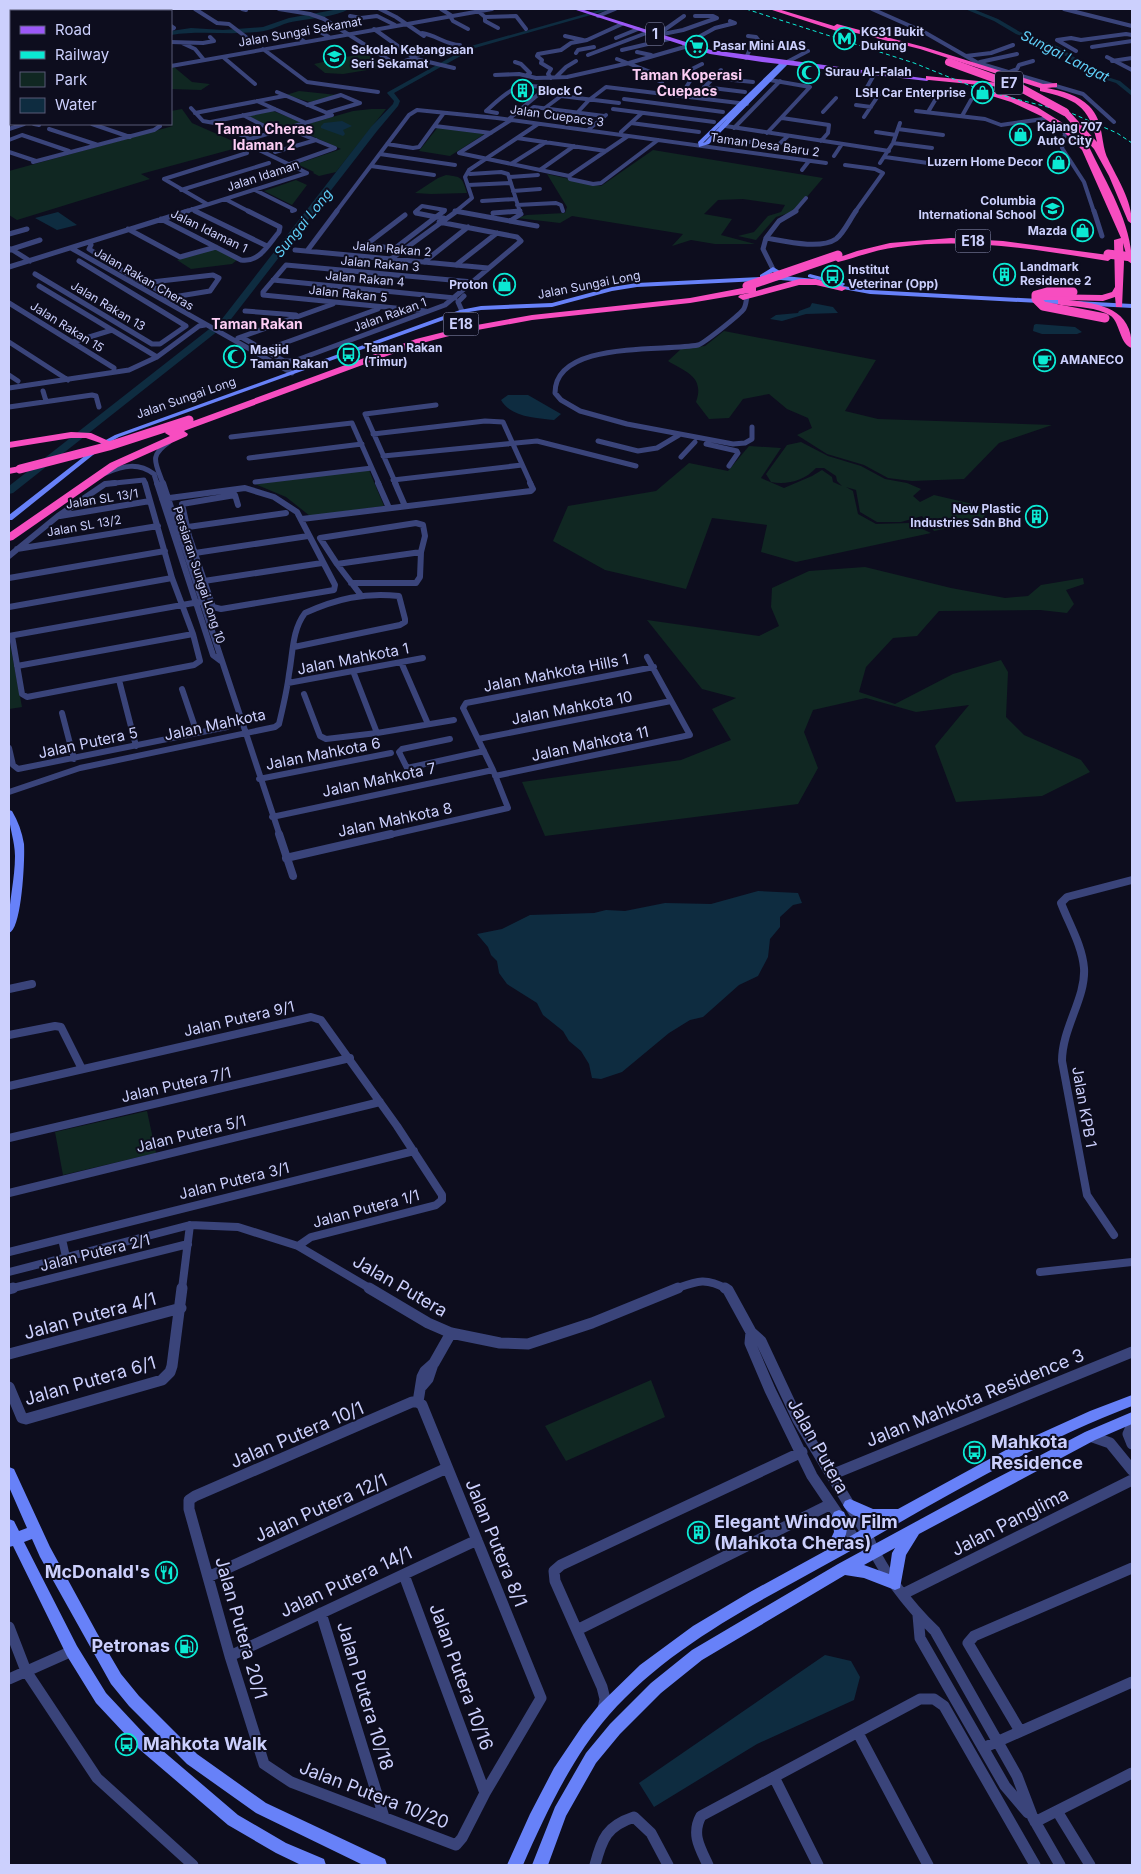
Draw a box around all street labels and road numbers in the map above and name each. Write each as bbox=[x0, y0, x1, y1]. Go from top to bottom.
street label: Jalan Sungai Sekamat bbox=[237, 13, 363, 50]
road number: 1 bbox=[646, 22, 664, 46]
road number: E7 bbox=[995, 72, 1023, 95]
street label: Jalan Cuepacs 3 bbox=[509, 101, 605, 130]
street label: Taman Desa Baru 2 bbox=[709, 129, 821, 160]
street label: Jalan Idaman bbox=[225, 157, 301, 194]
street label: Jalan Idaman 1 bbox=[168, 205, 250, 256]
road number: E18 bbox=[956, 230, 990, 252]
street label: Jalan Rakan 2 bbox=[352, 238, 432, 259]
street label: Jalan Rakan Cheras bbox=[92, 244, 197, 313]
street label: Jalan Rakan 3 bbox=[340, 253, 420, 274]
street label: Jalan Sungai Long bbox=[536, 267, 642, 302]
street label: Jalan Rakan 4 bbox=[325, 268, 406, 289]
street label: Jalan Rakan 13 bbox=[68, 277, 148, 334]
street label: Jalan Rakan 5 bbox=[308, 282, 388, 305]
street label: Jalan Rakan 1 bbox=[351, 294, 428, 335]
street label: Jalan Rakan 15 bbox=[28, 298, 107, 355]
road number: E18 bbox=[444, 312, 478, 336]
street label: Jalan Sungai Long bbox=[134, 373, 238, 422]
street label: Jalan SL 13/1 bbox=[65, 485, 139, 512]
street label: Persiaran Sungai Long 10 bbox=[170, 504, 229, 645]
street label: Jalan SL 13/2 bbox=[45, 512, 122, 539]
street label: Jalan Mahkota 1 bbox=[295, 638, 410, 679]
street label: Jalan Mahkota Hills 1 bbox=[482, 649, 630, 696]
street label: Jalan Mahkota 10 bbox=[510, 686, 634, 729]
street label: Jalan Mahkota bbox=[162, 704, 267, 745]
street label: Jalan Mahkota 11 bbox=[529, 722, 650, 765]
street label: Jalan Putera 5 bbox=[36, 723, 140, 762]
street label: Jalan Mahkota 6 bbox=[264, 733, 382, 774]
street label: Jalan Mahkota 7 bbox=[320, 758, 438, 801]
street label: Jalan Mahkota 8 bbox=[336, 798, 454, 841]
street label: Jalan Putera 9/1 bbox=[182, 997, 296, 1041]
street label: Jalan Putera 7/1 bbox=[119, 1063, 233, 1106]
street label: Jalan KPB 1 bbox=[1068, 1065, 1101, 1149]
street label: Jalan Putera 5/1 bbox=[134, 1111, 248, 1156]
street label: Jalan Putera 3/1 bbox=[177, 1158, 291, 1203]
street label: Jalan Putera 1/1 bbox=[310, 1185, 421, 1232]
street label: Jalan Putera 2/1 bbox=[38, 1230, 152, 1275]
street label: Jalan Putera bbox=[349, 1250, 451, 1321]
street label: Jalan Putera 4/1 bbox=[21, 1288, 158, 1343]
street label: Jalan Mahkota Residence 3 bbox=[863, 1344, 1087, 1452]
street label: Jalan Putera 6/1 bbox=[22, 1352, 158, 1409]
street label: Jalan Putera bbox=[784, 1394, 853, 1497]
street label: Jalan Putera 10/1 bbox=[227, 1397, 367, 1472]
street label: Jalan Putera 12/1 bbox=[251, 1469, 390, 1546]
street label: Jalan Putera 8/1 bbox=[461, 1476, 532, 1610]
street label: Jalan Panglima bbox=[948, 1483, 1072, 1560]
street label: Jalan Putera 14/1 bbox=[276, 1542, 415, 1621]
street label: Jalan Putera 20/1 bbox=[211, 1554, 272, 1701]
street label: Jalan Putera 10/16 bbox=[425, 1601, 498, 1753]
street label: Jalan Putera 10/18 bbox=[333, 1619, 398, 1773]
street label: Jalan Putera 10/20 bbox=[297, 1756, 452, 1833]

